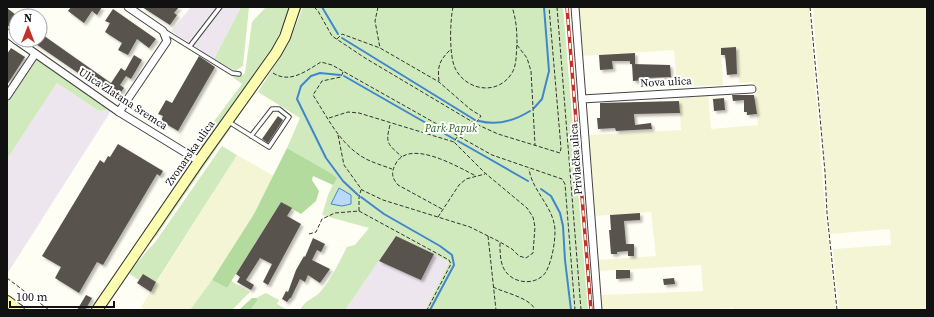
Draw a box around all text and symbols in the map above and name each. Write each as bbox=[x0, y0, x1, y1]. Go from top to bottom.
north arrow bbox=[8, 8, 48, 48]
text: N bbox=[24, 11, 32, 26]
street label: Ulica Zlatana Sremca bbox=[76, 65, 171, 134]
street label: Nova ulica bbox=[640, 73, 692, 91]
street label: Zvonarska ulica bbox=[162, 117, 218, 189]
park label: Park Papuk bbox=[424, 121, 478, 136]
street label: Privlačka ulica bbox=[566, 122, 586, 195]
scale bar bbox=[10, 283, 114, 309]
text: 100 m bbox=[16, 289, 48, 305]

